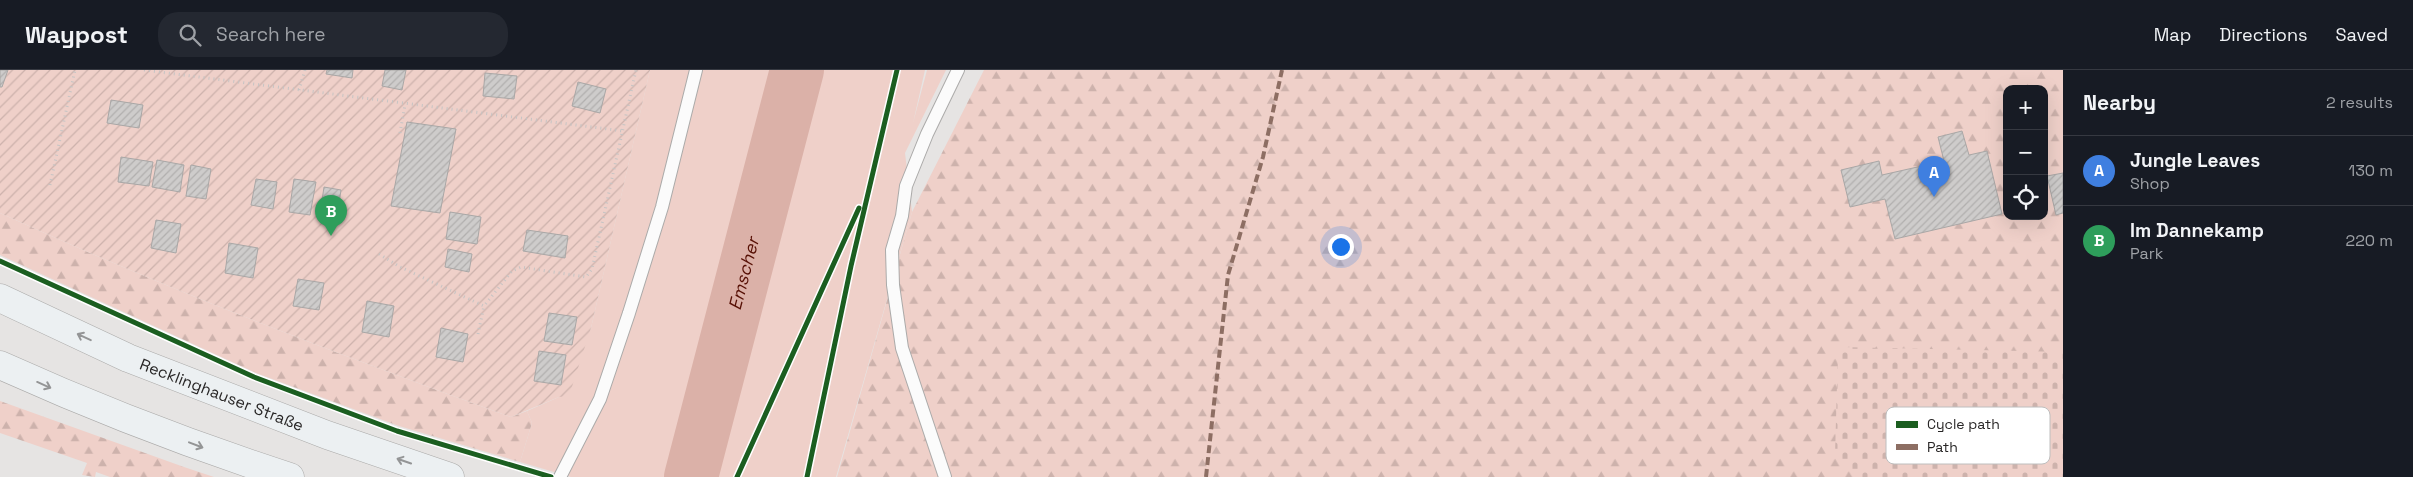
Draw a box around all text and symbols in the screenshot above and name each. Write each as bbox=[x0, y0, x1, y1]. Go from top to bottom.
search box bbox=[158, 12, 508, 57]
text: Waypost bbox=[25, 19, 128, 50]
icon: search bbox=[176, 21, 204, 49]
text: Search here bbox=[216, 22, 326, 47]
text: Map bbox=[2154, 23, 2191, 46]
text: Directions bbox=[2219, 23, 2308, 46]
text: Saved bbox=[2336, 23, 2388, 46]
map controls bbox=[2003, 85, 2048, 220]
button: + bbox=[2003, 85, 2048, 130]
text: Nearby bbox=[2083, 89, 2156, 116]
text: 2 results bbox=[2326, 92, 2393, 113]
button: − bbox=[2003, 130, 2048, 175]
text: Jungle Leaves bbox=[2130, 148, 2260, 173]
pin: A bbox=[1918, 156, 1950, 197]
text: A bbox=[2094, 160, 2104, 181]
text: 130 m bbox=[2349, 160, 2393, 181]
text: Shop bbox=[2130, 173, 2170, 194]
button: locate bbox=[2003, 175, 2048, 220]
pin: B bbox=[315, 195, 347, 236]
text: Im Dannekamp bbox=[2130, 218, 2264, 243]
text: B bbox=[2094, 230, 2104, 251]
text: 220 m bbox=[2346, 230, 2393, 251]
water label: Emscher bbox=[723, 233, 765, 313]
your location bbox=[1328, 234, 1354, 260]
text: Park bbox=[2130, 243, 2163, 264]
one-way arrow bbox=[77, 332, 92, 342]
street label: Recklinghauser Straße bbox=[137, 354, 307, 436]
one-way arrow bbox=[36, 381, 51, 391]
legend bbox=[1886, 407, 2050, 464]
text: Cycle path bbox=[1927, 415, 2000, 433]
text: Path bbox=[1927, 438, 1958, 456]
one-way arrow bbox=[187, 441, 203, 450]
one-way arrow bbox=[396, 456, 412, 466]

